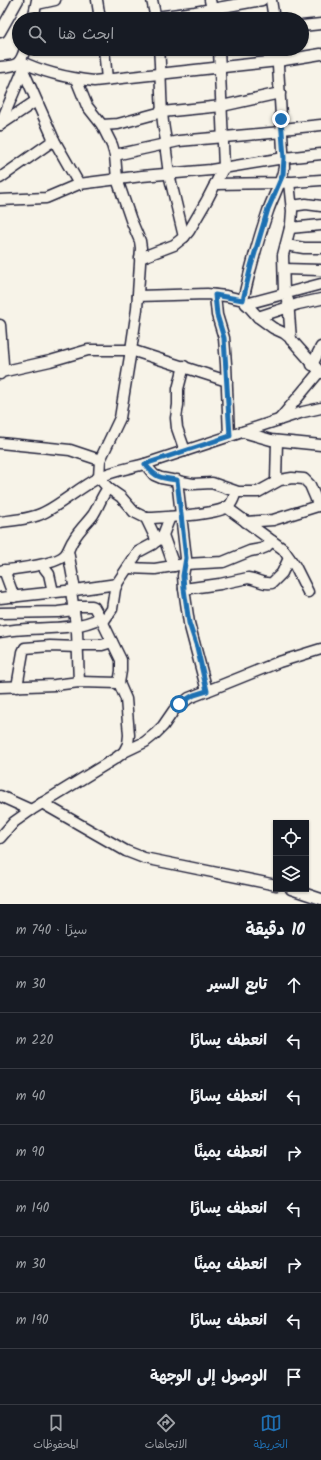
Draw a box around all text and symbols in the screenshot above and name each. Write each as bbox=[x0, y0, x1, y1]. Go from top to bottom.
search box bbox=[12, 12, 309, 56]
icon: search bbox=[26, 23, 48, 45]
text: ابحث هنا bbox=[58, 23, 114, 47]
route end bbox=[272, 110, 290, 128]
route start bbox=[170, 695, 188, 713]
map controls bbox=[273, 820, 309, 892]
button: locate bbox=[273, 820, 309, 856]
button: layers bbox=[273, 856, 309, 892]
text: 10 دقيقة bbox=[245, 917, 305, 944]
text: سيرًا · 740 m bbox=[16, 920, 87, 941]
text: تابع السير bbox=[208, 973, 267, 997]
text: 30 m bbox=[16, 974, 46, 995]
icon: ahead bbox=[283, 974, 305, 996]
text: انعطف يسارًا bbox=[190, 1029, 267, 1053]
text: 220 m bbox=[16, 1030, 53, 1051]
icon: left bbox=[283, 1030, 305, 1052]
text: انعطف يسارًا bbox=[190, 1085, 267, 1109]
text: 40 m bbox=[16, 1086, 45, 1107]
icon: left bbox=[283, 1086, 305, 1108]
text: انعطف يمينًا bbox=[194, 1141, 267, 1165]
text: 90 m bbox=[16, 1142, 44, 1163]
icon: right bbox=[283, 1142, 305, 1164]
text: انعطف يسارًا bbox=[190, 1197, 267, 1221]
text: 140 m bbox=[16, 1198, 49, 1219]
icon: left bbox=[283, 1198, 305, 1220]
text: انعطف يمينًا bbox=[194, 1253, 267, 1277]
text: 30 m bbox=[16, 1254, 46, 1275]
icon: right bbox=[283, 1254, 305, 1276]
text: انعطف يسارًا bbox=[190, 1309, 267, 1333]
text: 190 m bbox=[16, 1310, 49, 1331]
icon: left bbox=[283, 1310, 305, 1332]
text: الوصول إلى الوجهة bbox=[150, 1365, 267, 1389]
icon: arrive bbox=[283, 1366, 305, 1388]
tab: المحفوظات bbox=[33, 1412, 78, 1454]
tab: الاتجاهات bbox=[145, 1412, 187, 1454]
tab: الخريطة bbox=[254, 1412, 288, 1454]

